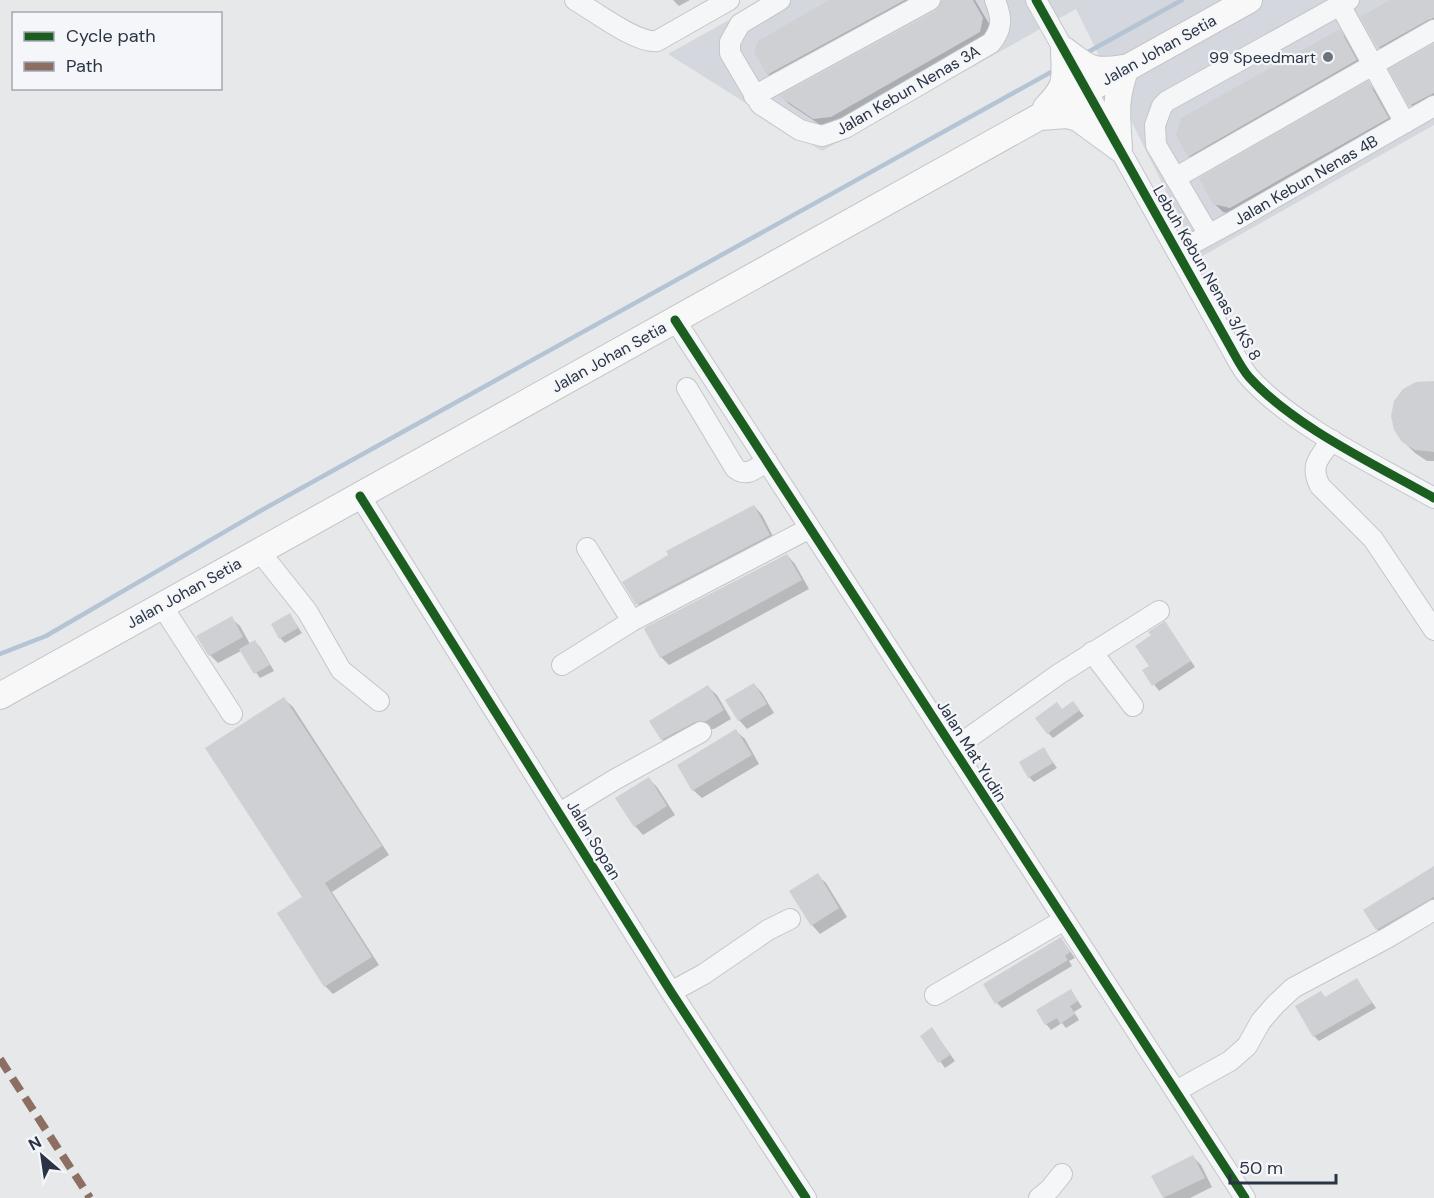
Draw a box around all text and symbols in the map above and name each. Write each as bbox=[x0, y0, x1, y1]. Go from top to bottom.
street label: Jalan Johan Setia bbox=[1098, 10, 1220, 90]
legend bbox=[12, 12, 222, 90]
text: Cycle path bbox=[66, 24, 156, 48]
street label: Jalan Kebun Nenas 3A bbox=[832, 40, 984, 140]
place label: 99 Speedmart bbox=[1209, 47, 1316, 68]
marker: 99 Speedmart bbox=[1321, 50, 1335, 64]
text: Path bbox=[66, 54, 103, 78]
street label: Jalan Kebun Nenas 4B bbox=[1230, 130, 1382, 230]
street label: Lebuh Kebun Nenas 3/KS 8 bbox=[1148, 182, 1266, 364]
street label: Jalan Johan Setia bbox=[548, 317, 670, 397]
street label: Jalan Johan Setia bbox=[123, 553, 245, 633]
street label: Jalan Mat Yudin bbox=[932, 696, 1012, 806]
street label: Jalan Sopan bbox=[562, 796, 626, 884]
north arrow bbox=[12, 1126, 72, 1186]
text: N bbox=[25, 1131, 45, 1155]
scale bar bbox=[1230, 1147, 1336, 1185]
text: 50 m bbox=[1239, 1156, 1283, 1180]

